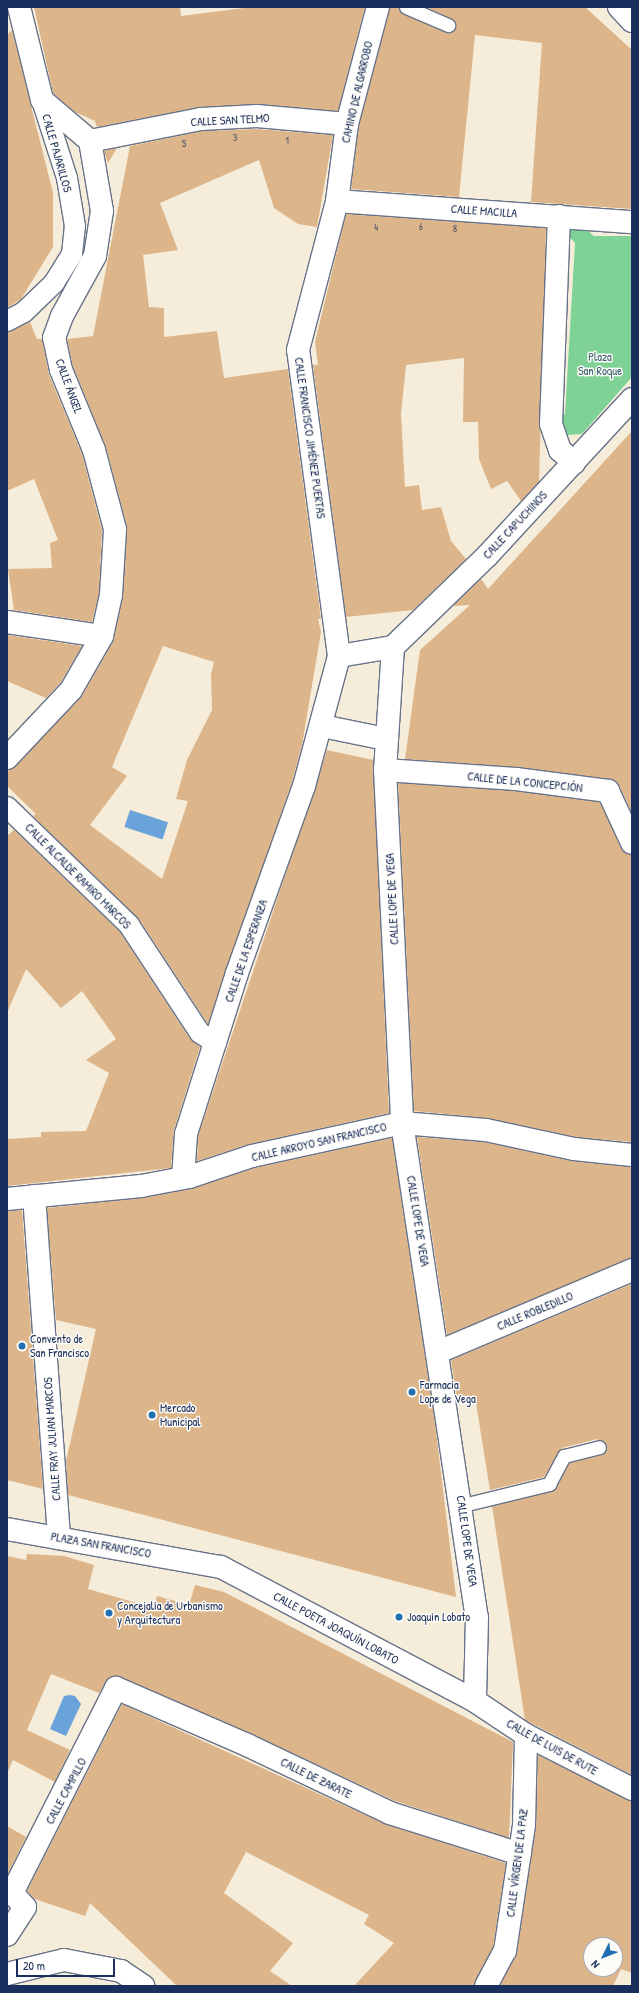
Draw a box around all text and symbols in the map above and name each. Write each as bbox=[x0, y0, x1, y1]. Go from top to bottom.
street label: CAMINO DE ALGARROBO bbox=[338, 40, 376, 144]
street label: CALLE SAN TELMO bbox=[190, 111, 270, 129]
street label: CALLE PAJARILLOS bbox=[39, 112, 75, 194]
house number: 3 bbox=[233, 132, 237, 144]
house number: 1 bbox=[285, 135, 289, 147]
house number: 5 bbox=[182, 138, 186, 150]
street label: CALLE MACILLA bbox=[450, 201, 518, 221]
house number: 6 bbox=[419, 221, 423, 233]
house number: 4 bbox=[374, 222, 378, 234]
house number: 8 bbox=[453, 223, 457, 235]
park label: Plaza San Roque bbox=[578, 350, 622, 378]
street label: CALLE FRANCISCO JIMÉNEZ PUERTAS bbox=[292, 356, 328, 520]
street label: CALLE ÁNGEL bbox=[52, 357, 86, 415]
street label: CALLE CAPUCHINOS bbox=[480, 488, 550, 562]
street label: CALLE DE LA CONCEPCIÓN bbox=[467, 769, 583, 795]
street label: CALLE ALCALDE RAMIRO MARCOS bbox=[22, 820, 134, 932]
street label: CALLE LOPE DE VEGA bbox=[382, 853, 402, 945]
street label: CALLE DE LA ESPERANZA bbox=[222, 898, 270, 1004]
street label: CALLE ARROYO SAN FRANCISCO bbox=[250, 1119, 388, 1165]
street label: CALLE LOPE DE VEGA bbox=[404, 1175, 432, 1267]
street label: CALLE ROBLEDILLO bbox=[495, 1288, 575, 1334]
place label: Convento de San Francisco bbox=[30, 1332, 89, 1360]
marker: Convento de San Francisco bbox=[17, 1341, 27, 1351]
street label: CALLE FRAY JULIAN MARCOS bbox=[40, 1377, 64, 1501]
place label: Farmacia Lope de Vega bbox=[420, 1378, 476, 1406]
marker: Farmacia Lope de Vega bbox=[407, 1387, 417, 1397]
place label: Mercado Municipal bbox=[160, 1401, 200, 1429]
marker: Mercado Municipal bbox=[147, 1410, 157, 1420]
street label: CALLE LOPE DE VEGA bbox=[453, 1495, 481, 1587]
street label: PLAZA SAN FRANCISCO bbox=[50, 1529, 152, 1561]
street label: CALLE POETA JOAQUÍN LOBATO bbox=[271, 1589, 401, 1667]
place label: Concejalía de Urbanismo y Arquitectura bbox=[117, 1599, 223, 1627]
marker: Concejalía de Urbanismo y Arquitectura bbox=[104, 1608, 114, 1618]
place label: Joaquín Lobato bbox=[407, 1610, 470, 1624]
marker: Joaquín Lobato bbox=[394, 1612, 404, 1622]
street label: CALLE DE LUIS DE RUTE bbox=[504, 1716, 600, 1778]
street label: CALLE CAMPILLO bbox=[42, 1755, 90, 1827]
street label: CALLE DE ZARATE bbox=[278, 1755, 354, 1801]
street label: CALLE VÍRGEN DE LA PAZ bbox=[503, 1808, 531, 1918]
north arrow bbox=[583, 1937, 623, 1977]
scale bar bbox=[18, 1951, 117, 1977]
text: 20 m bbox=[23, 1957, 45, 1974]
text: N bbox=[588, 1958, 602, 1971]

